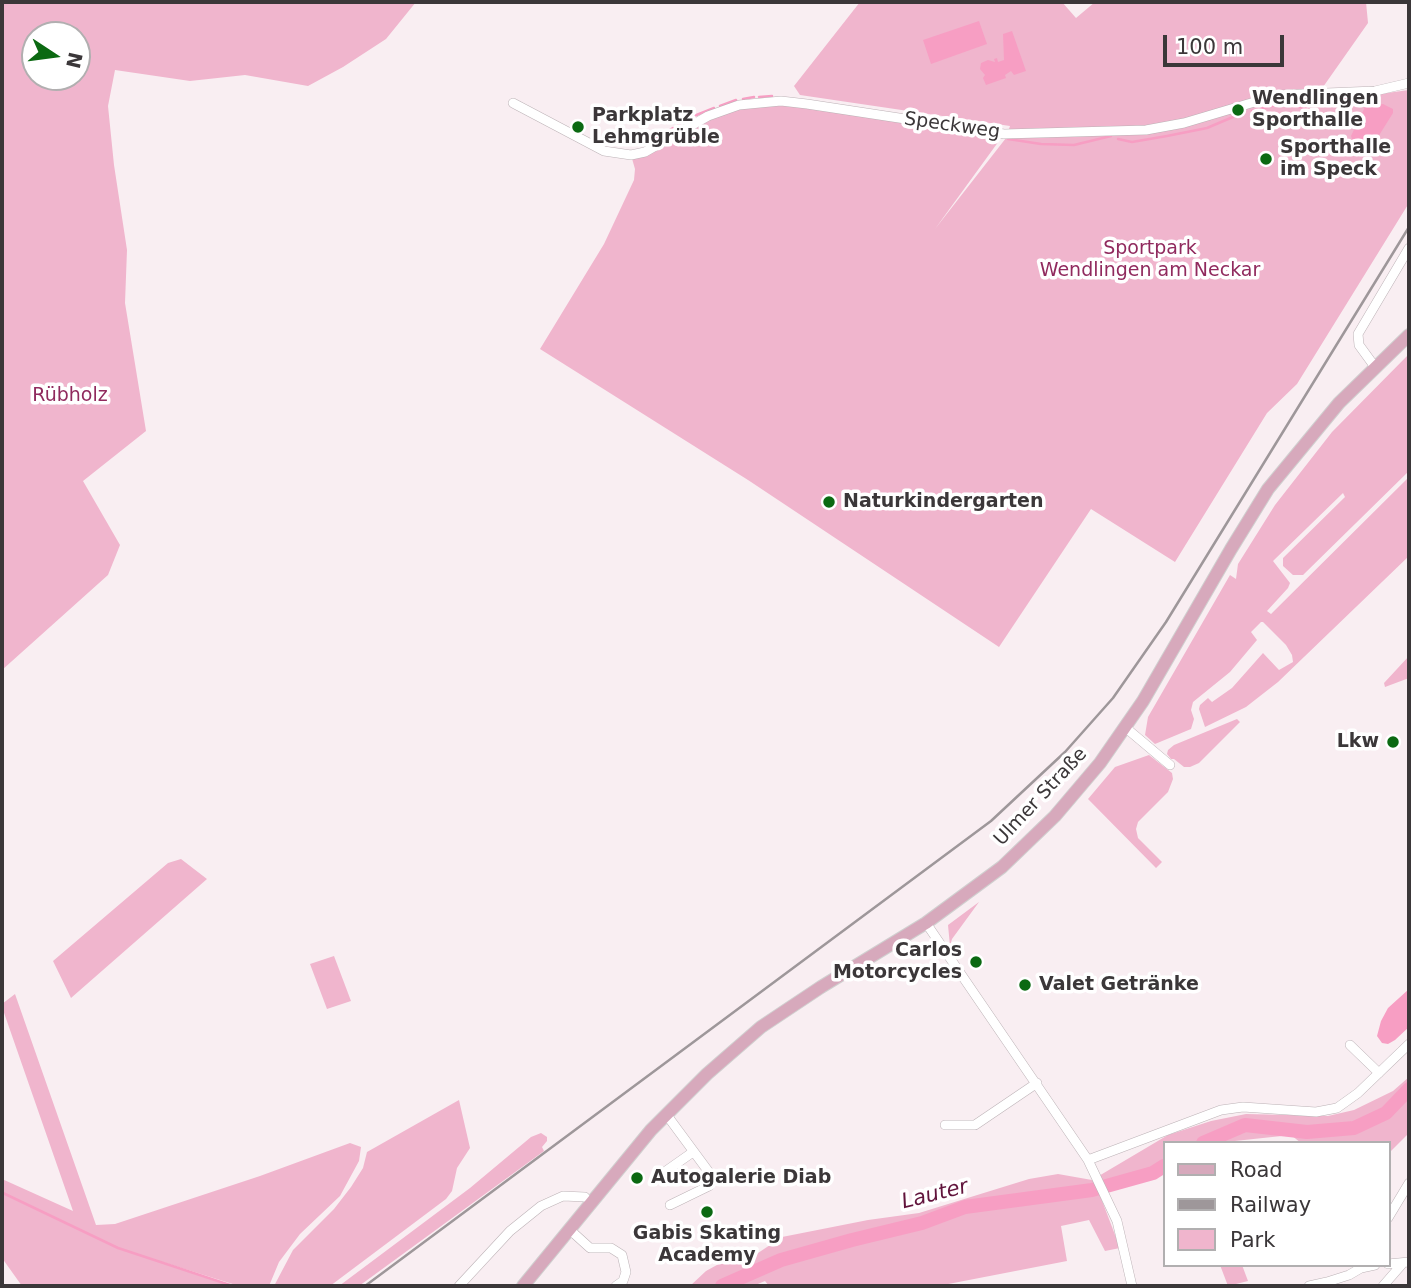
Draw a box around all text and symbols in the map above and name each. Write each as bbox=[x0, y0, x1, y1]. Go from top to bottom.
north arrow bbox=[21, 21, 91, 91]
scale bar bbox=[1166, 21, 1287, 65]
text: 100 m bbox=[1176, 35, 1243, 59]
text: N bbox=[62, 50, 87, 70]
place label: Wendlingen Sporthalle bbox=[1252, 88, 1379, 132]
marker: Wendlingen Sporthalle bbox=[1230, 102, 1246, 118]
place label: Parkplatz Lehmgrüble bbox=[592, 105, 720, 149]
street label: Speckweg bbox=[903, 108, 1001, 144]
marker: Parkplatz Lehmgrüble bbox=[570, 119, 586, 135]
place label: Sporthalle im Speck bbox=[1280, 137, 1391, 181]
marker: Sporthalle im Speck bbox=[1258, 151, 1274, 167]
park label: Sportpark Wendlingen am Neckar bbox=[1040, 238, 1260, 282]
park label: Rübholz bbox=[32, 385, 108, 407]
place label: Naturkindergarten bbox=[843, 491, 1044, 513]
marker: Naturkindergarten bbox=[821, 494, 837, 510]
place label: Lkw bbox=[1337, 731, 1379, 753]
marker: Lkw bbox=[1385, 734, 1401, 750]
street label: Ulmer Straße bbox=[990, 743, 1092, 851]
place label: Carlos Motorcycles bbox=[833, 940, 962, 984]
marker: Carlos Motorcycles bbox=[968, 954, 984, 970]
place label: Valet Getränke bbox=[1039, 974, 1199, 996]
marker: Valet Getränke bbox=[1017, 977, 1033, 993]
legend bbox=[1162, 1141, 1390, 1267]
text: Road bbox=[1230, 1158, 1283, 1182]
place label: Autogalerie Diab bbox=[651, 1167, 831, 1189]
marker: Autogalerie Diab bbox=[629, 1170, 645, 1186]
water label: Lauter bbox=[899, 1175, 971, 1215]
text: Railway bbox=[1230, 1193, 1311, 1217]
marker: Gabis Skating Academy bbox=[699, 1204, 715, 1220]
place label: Gabis Skating Academy bbox=[633, 1223, 781, 1267]
text: Park bbox=[1230, 1228, 1275, 1252]

